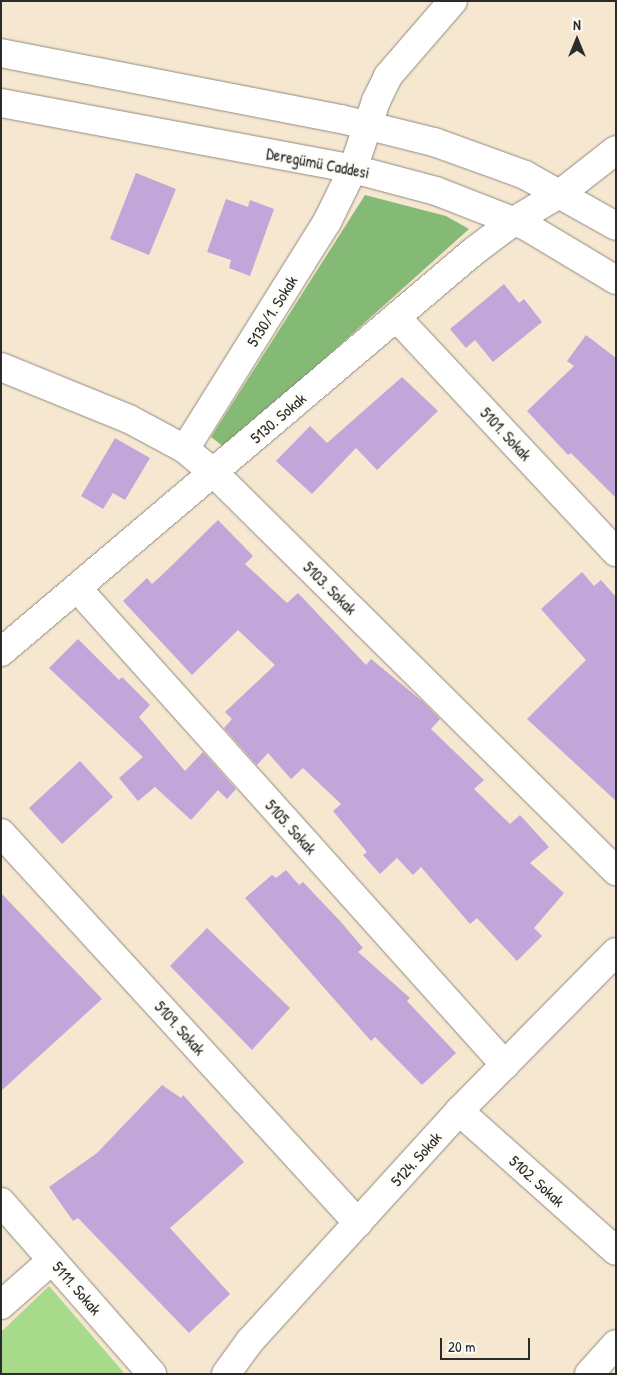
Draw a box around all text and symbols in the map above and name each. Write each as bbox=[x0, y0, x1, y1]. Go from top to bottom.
north arrow bbox=[552, 15, 602, 65]
text: N bbox=[573, 15, 581, 34]
street label: Deregümü Caddesi bbox=[265, 144, 371, 182]
street label: 5130/1. Sokak bbox=[243, 272, 301, 350]
street label: 5130. Sokak bbox=[246, 389, 310, 447]
street label: 5101. Sokak bbox=[476, 403, 536, 465]
street label: 5103. Sokak bbox=[299, 557, 361, 619]
street label: 5105. Sokak bbox=[261, 796, 321, 858]
street label: 5109. Sokak bbox=[151, 997, 209, 1059]
street label: 5124. Sokak bbox=[387, 1128, 445, 1190]
street label: 5102. Sokak bbox=[505, 1151, 569, 1211]
street label: 5111. Sokak bbox=[49, 1257, 105, 1319]
scale bar bbox=[442, 1328, 532, 1360]
text: 20 m bbox=[448, 1336, 475, 1357]

